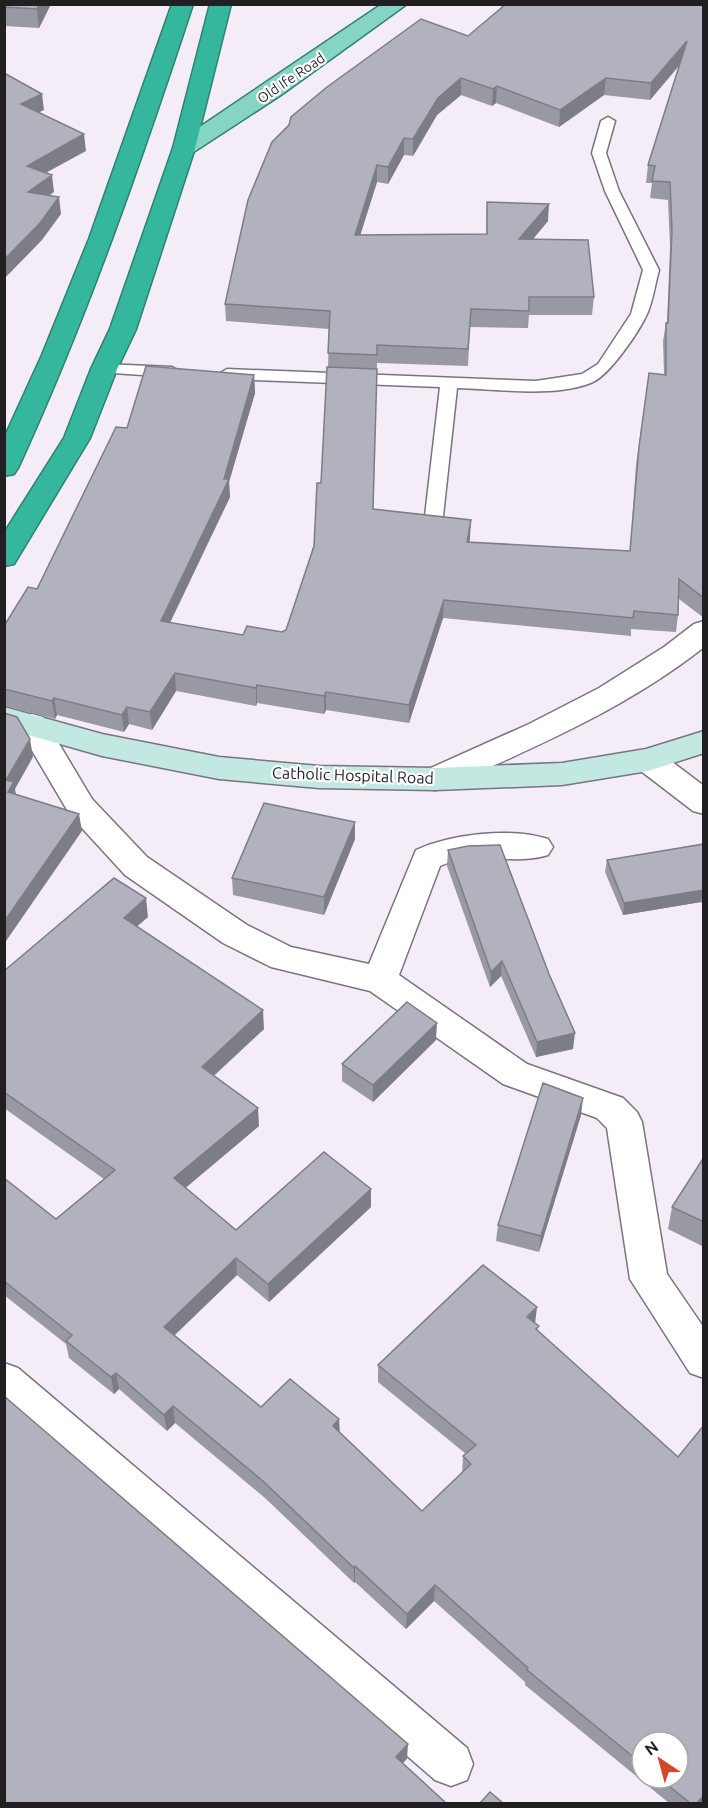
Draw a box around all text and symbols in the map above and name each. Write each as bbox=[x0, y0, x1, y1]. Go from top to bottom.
street label: Old Ife Road bbox=[254, 50, 328, 106]
street label: Catholic Hospital Road bbox=[272, 763, 434, 787]
north arrow bbox=[630, 1730, 690, 1790]
text: N bbox=[641, 1737, 661, 1759]

